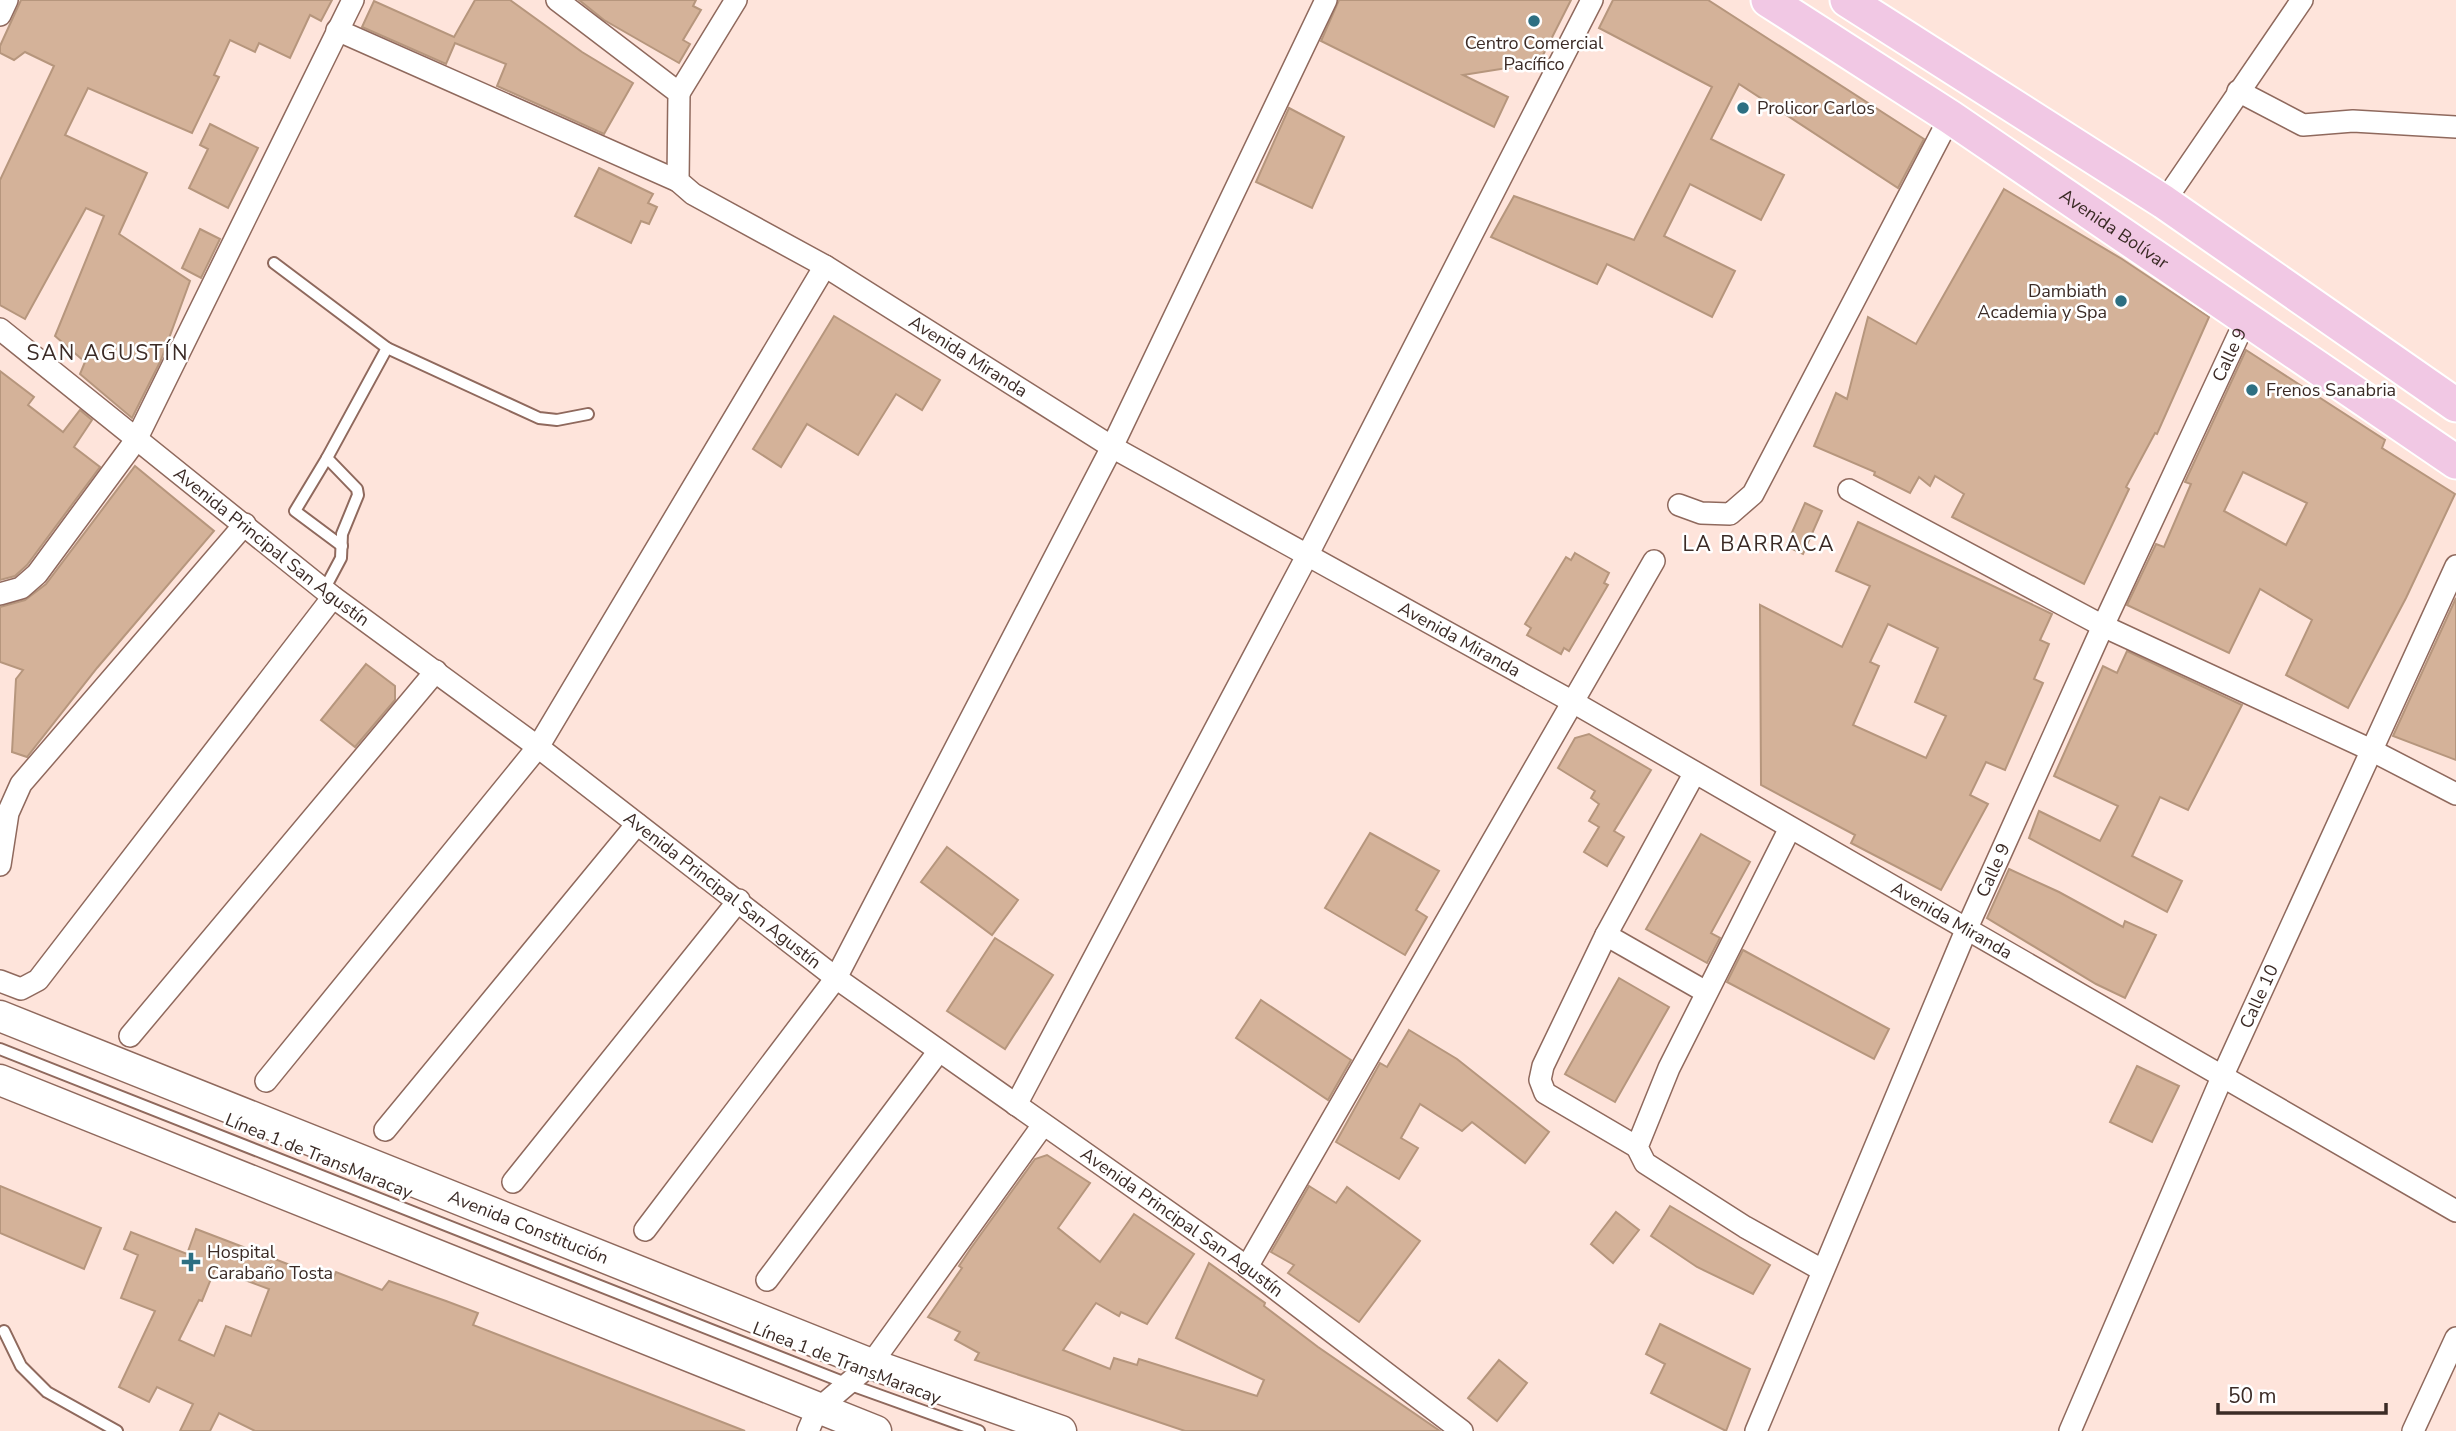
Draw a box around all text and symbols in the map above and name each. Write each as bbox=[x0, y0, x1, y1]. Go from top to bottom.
marker: Centro Comercial Pacífico bbox=[1526, 13, 1542, 29]
place label: Centro Comercial Pacífico bbox=[1465, 31, 1604, 76]
place label: Prolicor Carlos bbox=[1757, 96, 1875, 120]
marker: Prolicor Carlos bbox=[1735, 100, 1751, 116]
street label: Avenida Bolívar bbox=[2055, 183, 2174, 275]
place label: Dambiath Academia y Spa bbox=[1977, 279, 2107, 324]
marker: Dambiath Academia y Spa bbox=[2113, 293, 2129, 309]
street label: Avenida Miranda bbox=[904, 310, 1032, 403]
street label: Calle 9 bbox=[2207, 324, 2252, 386]
district label: SAN AGUSTÍN bbox=[27, 339, 189, 367]
place label: Frenos Sanabria bbox=[2266, 378, 2396, 402]
marker: Frenos Sanabria bbox=[2244, 382, 2260, 398]
street label: Avenida Principal San Agustín bbox=[169, 461, 374, 632]
district label: LA BARRACA bbox=[1682, 530, 1836, 558]
street label: Avenida Miranda bbox=[1394, 596, 1525, 683]
street label: Avenida Principal San Agustín bbox=[619, 806, 826, 974]
street label: Calle 9 bbox=[1970, 839, 2016, 901]
street label: Avenida Miranda bbox=[1887, 876, 2017, 965]
street label: Calle 10 bbox=[2234, 961, 2284, 1032]
street label: Línea 1 de TransMaracay bbox=[222, 1107, 417, 1205]
street label: Avenida Principal San Agustín bbox=[1076, 1142, 1288, 1303]
street label: Avenida Constitución bbox=[445, 1184, 612, 1270]
place label: Hospital Carabaño Tosta bbox=[207, 1240, 333, 1285]
marker: Hospital Carabaño Tosta bbox=[181, 1252, 201, 1272]
street label: Línea 1 de TransMaracay bbox=[749, 1316, 945, 1410]
scale bar bbox=[2218, 1372, 2386, 1416]
text: 50 m bbox=[2228, 1382, 2277, 1410]

